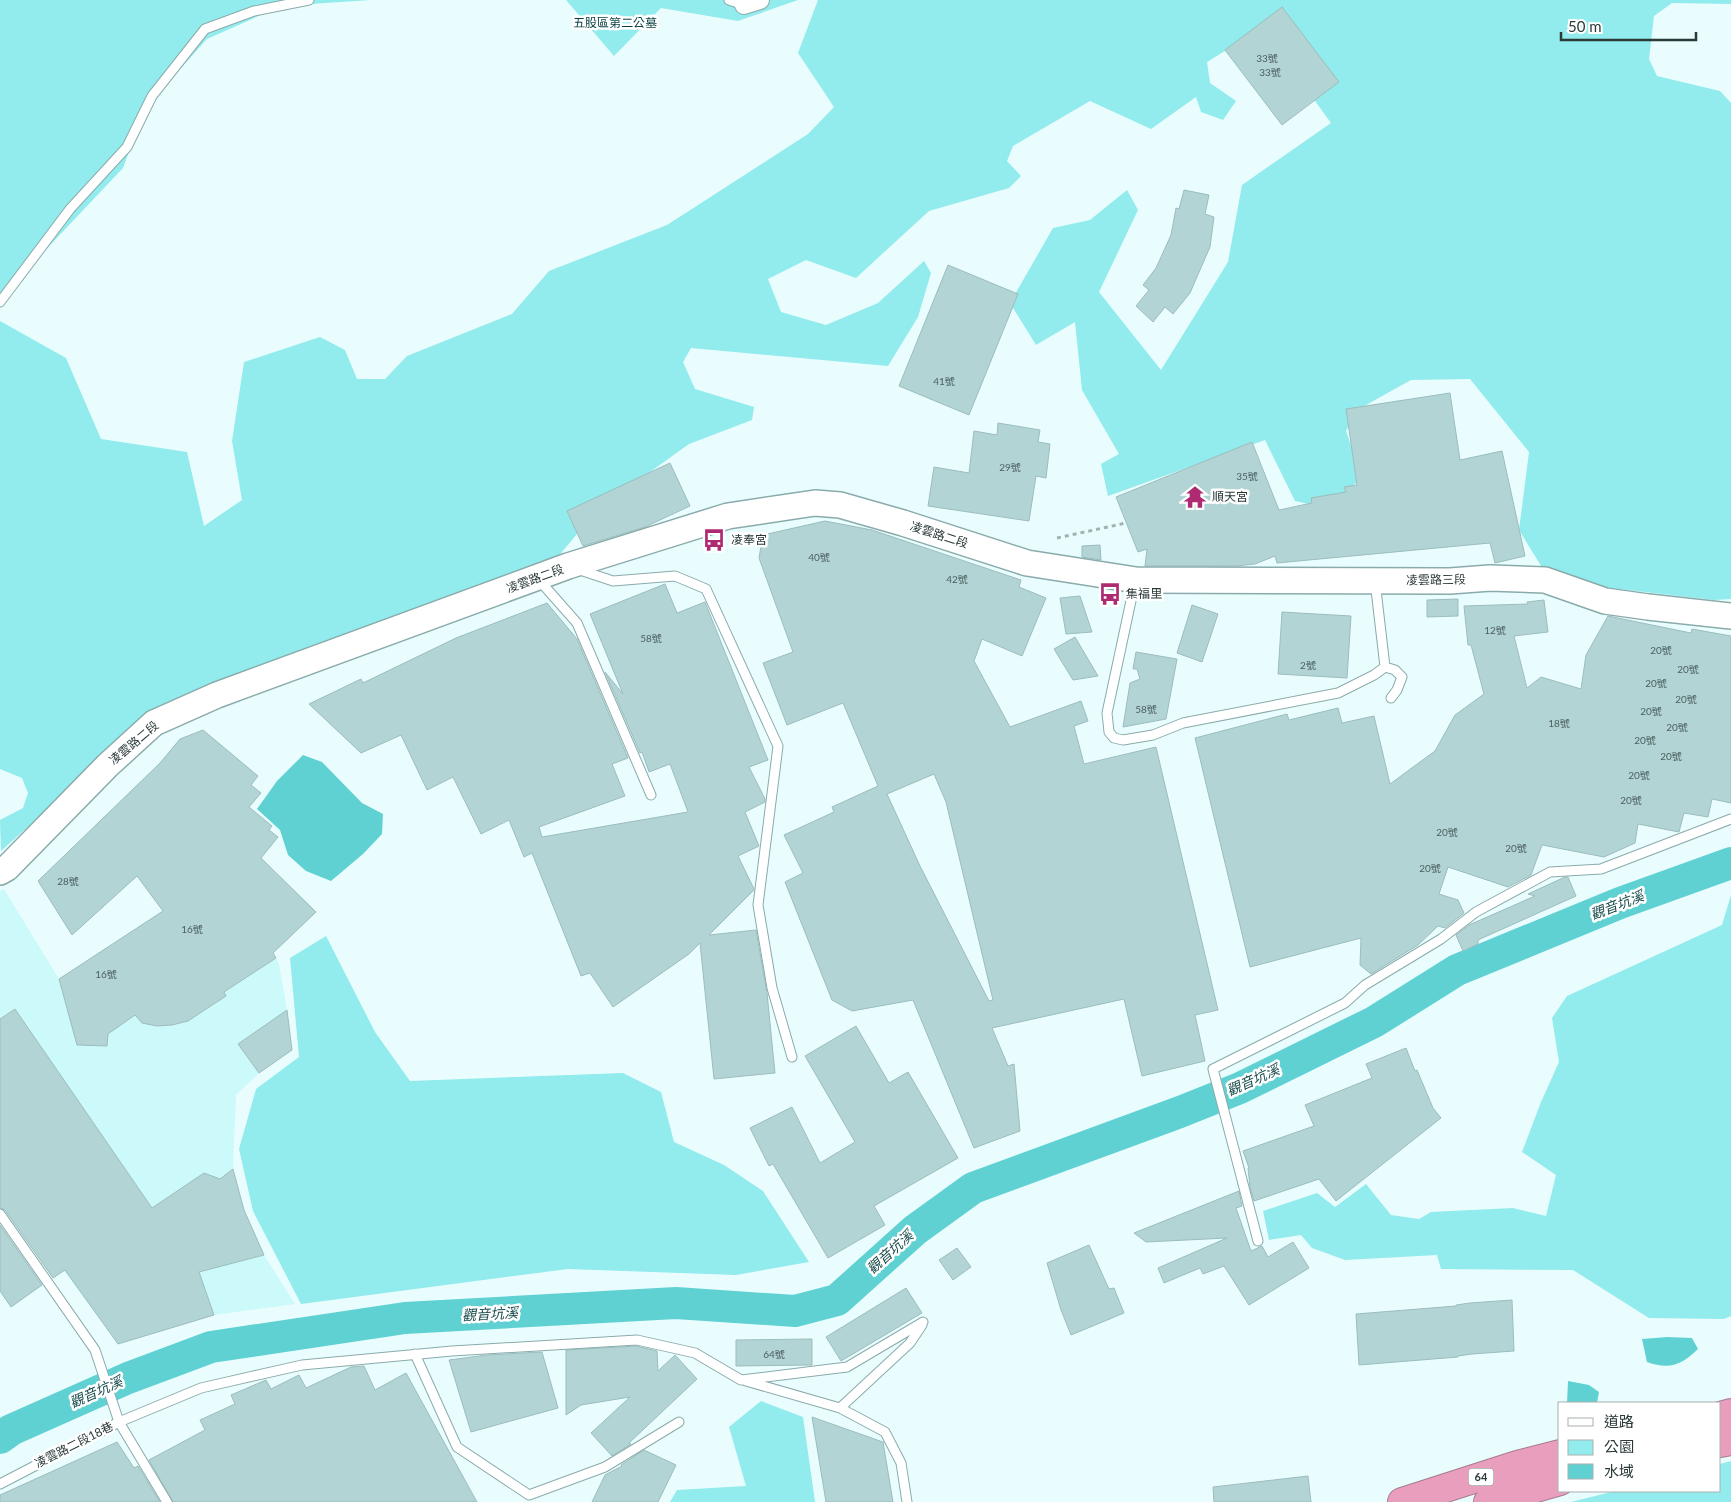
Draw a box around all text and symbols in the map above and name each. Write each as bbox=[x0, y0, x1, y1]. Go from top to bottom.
scale bar bbox=[1561, 10, 1696, 42]
park label: 五股區第二公墓 bbox=[573, 15, 657, 30]
text: 50 m bbox=[1568, 17, 1602, 35]
house number: 33號 bbox=[1256, 52, 1278, 64]
house number: 33號 bbox=[1259, 66, 1281, 78]
house number: 41號 bbox=[933, 375, 955, 387]
house number: 29號 bbox=[999, 461, 1021, 473]
house number: 35號 bbox=[1236, 470, 1258, 482]
temple icon: 順天宮 bbox=[1182, 484, 1208, 510]
place label: 順天宮 bbox=[1212, 489, 1248, 504]
street label: 凌雲路二段 bbox=[908, 518, 970, 551]
bus stop icon: 凌奉宮 bbox=[701, 527, 727, 553]
place label: 凌奉宮 bbox=[731, 532, 767, 547]
house number: 40號 bbox=[808, 551, 830, 563]
street label: 凌雲路二段 bbox=[504, 561, 566, 596]
street label: 凌雲路三段 bbox=[1406, 571, 1466, 588]
house number: 42號 bbox=[946, 573, 968, 585]
bus stop icon: 集福里 bbox=[1097, 581, 1123, 607]
place label: 集福里 bbox=[1126, 586, 1162, 601]
house number: 12號 bbox=[1484, 624, 1506, 636]
house number: 58號 bbox=[640, 632, 662, 644]
house number: 20號 bbox=[1650, 644, 1672, 656]
house number: 2號 bbox=[1300, 659, 1316, 671]
house number: 20號 bbox=[1677, 663, 1699, 675]
house number: 20號 bbox=[1645, 677, 1667, 689]
house number: 20號 bbox=[1675, 693, 1697, 705]
house number: 58號 bbox=[1135, 703, 1157, 715]
house number: 20號 bbox=[1640, 705, 1662, 717]
house number: 18號 bbox=[1548, 717, 1570, 729]
street label: 凌雲路二段 bbox=[106, 718, 161, 768]
house number: 20號 bbox=[1666, 721, 1688, 733]
house number: 20號 bbox=[1634, 734, 1656, 746]
house number: 20號 bbox=[1660, 750, 1682, 762]
house number: 20號 bbox=[1628, 769, 1650, 781]
house number: 20號 bbox=[1620, 794, 1642, 806]
house number: 20號 bbox=[1436, 826, 1458, 838]
house number: 20號 bbox=[1505, 842, 1527, 854]
house number: 20號 bbox=[1419, 862, 1441, 874]
house number: 28號 bbox=[57, 875, 79, 887]
water label: 觀音坑溪 bbox=[1588, 886, 1648, 923]
house number: 16號 bbox=[181, 923, 203, 935]
house number: 16號 bbox=[95, 968, 117, 980]
water label: 觀音坑溪 bbox=[1224, 1060, 1284, 1099]
water label: 觀音坑溪 bbox=[863, 1225, 918, 1277]
water label: 觀音坑溪 bbox=[462, 1303, 520, 1323]
house number: 64號 bbox=[763, 1348, 785, 1360]
water label: 觀音坑溪 bbox=[67, 1372, 127, 1411]
legend bbox=[1558, 1402, 1721, 1492]
text: 道路 bbox=[1604, 1412, 1634, 1430]
street label: 凌雲路二段18巷 bbox=[32, 1418, 115, 1471]
text: 公園 bbox=[1604, 1437, 1634, 1455]
text: 水域 bbox=[1604, 1462, 1634, 1480]
road number: 64 bbox=[1468, 1468, 1494, 1485]

